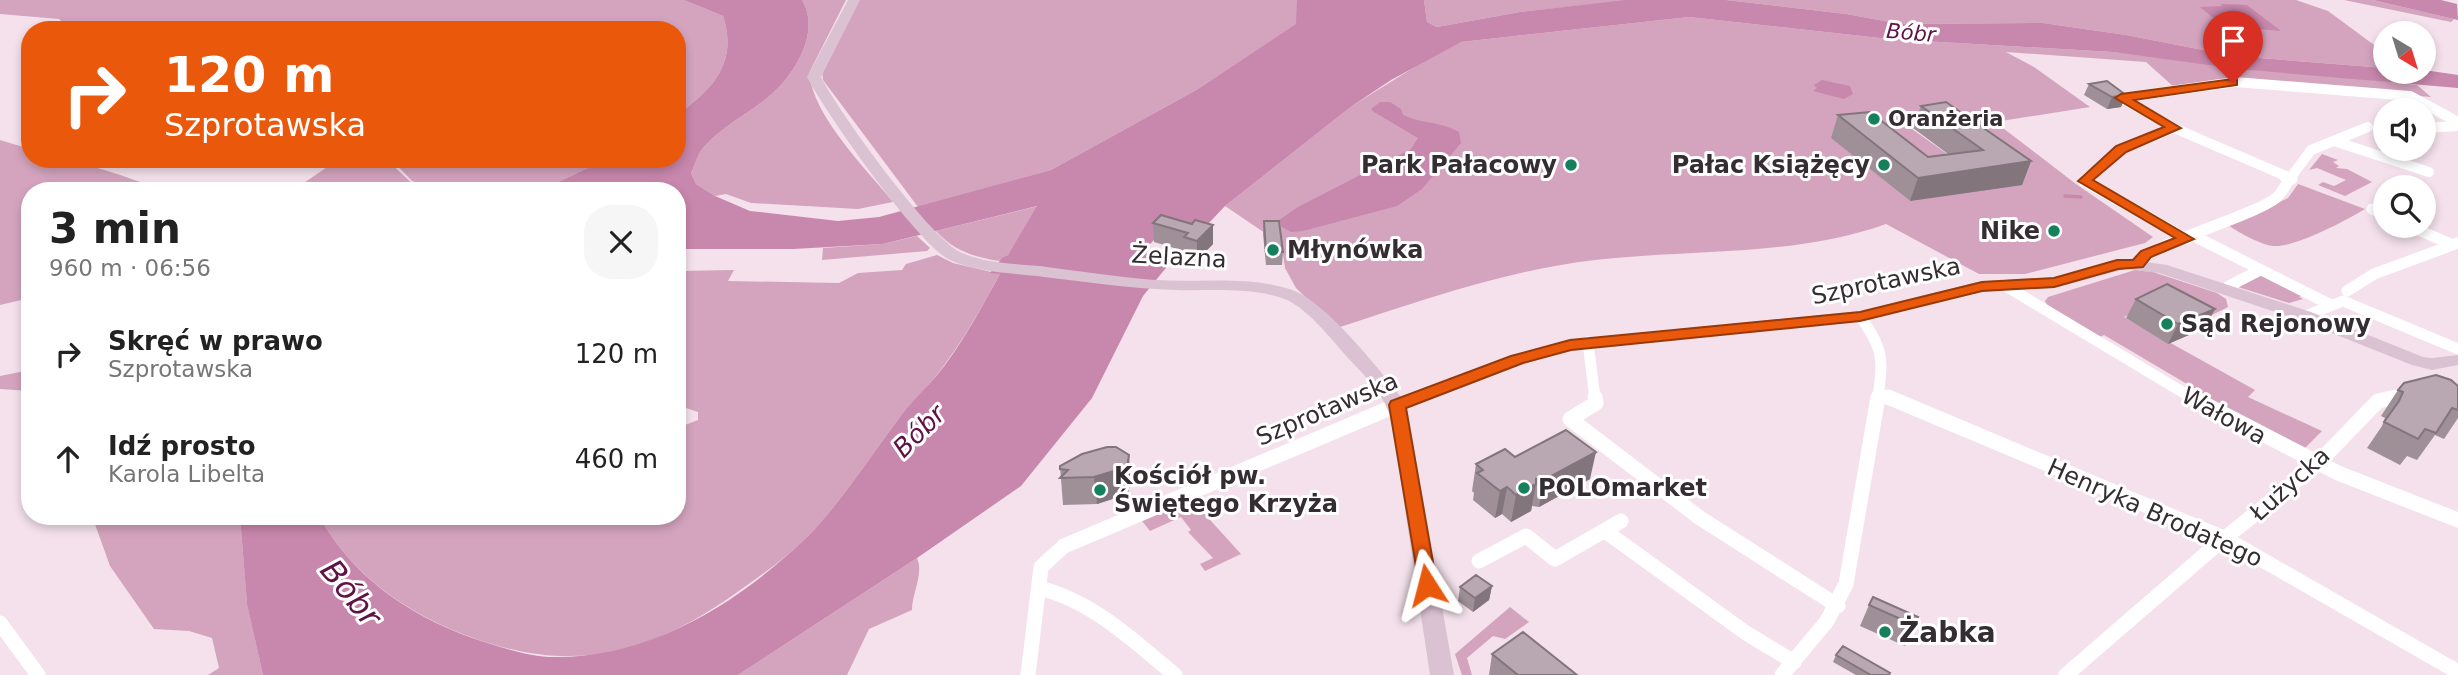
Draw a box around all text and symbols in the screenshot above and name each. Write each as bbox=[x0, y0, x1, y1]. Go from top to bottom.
pin bbox=[2203, 11, 2263, 83]
water label: Bóbr bbox=[1885, 19, 1938, 47]
north arrow bbox=[2373, 21, 2436, 84]
map controls bbox=[2373, 21, 2436, 238]
icon: arrive bbox=[2214, 22, 2252, 60]
text: 120 m bbox=[164, 47, 334, 104]
icon: right bbox=[49, 49, 140, 140]
button: sound bbox=[2373, 98, 2436, 161]
text: Szprotawska bbox=[164, 106, 366, 144]
place label: Oranżeria bbox=[1888, 107, 2004, 131]
marker: Oranżeria bbox=[1866, 111, 1882, 127]
place label: Park Pałacowy bbox=[1361, 151, 1557, 179]
place label: Pałac Książęcy bbox=[1672, 151, 1870, 179]
marker: Park Pałacowy bbox=[1563, 157, 1579, 173]
marker: Pałac Książęcy bbox=[1876, 157, 1892, 173]
button: search bbox=[2373, 175, 2436, 238]
text: 3 min bbox=[49, 204, 181, 253]
button: close bbox=[584, 205, 658, 279]
place label: Nike bbox=[1980, 217, 2040, 245]
marker: Nike bbox=[2046, 223, 2062, 239]
place label: Młynówka bbox=[1287, 236, 1423, 264]
street label: Żelazna bbox=[1131, 240, 1227, 273]
marker: Młynówka bbox=[1265, 242, 1281, 258]
street label: Szprotawska bbox=[1809, 252, 1963, 310]
text: 960 m · 06:56 bbox=[49, 255, 211, 281]
place label: Sąd Rejonowy bbox=[2181, 310, 2371, 338]
marker: Sąd Rejonowy bbox=[2159, 316, 2175, 332]
text: Skręć w prawo bbox=[108, 326, 323, 356]
icon: right bbox=[49, 335, 87, 373]
text: 120 m bbox=[575, 339, 658, 369]
text: Szprotawska bbox=[108, 356, 253, 382]
street label: Szprotawska bbox=[1252, 367, 1402, 451]
street label: Wałowa bbox=[2177, 381, 2271, 451]
water label: Bóbr bbox=[887, 397, 953, 463]
text: Idź prosto bbox=[108, 431, 256, 461]
icon: ahead bbox=[49, 440, 87, 478]
street label: Łużycka bbox=[2244, 441, 2335, 527]
text: 460 m bbox=[575, 444, 658, 474]
street label: Henryka Brodatego bbox=[2043, 453, 2267, 573]
text: Karola Libelta bbox=[108, 461, 265, 487]
place label: Kościół pw. Świętego Krzyża bbox=[1114, 462, 1338, 518]
place label: POLOmarket bbox=[1538, 474, 1707, 502]
marker: POLOmarket bbox=[1516, 480, 1532, 496]
marker: Kościół pw. Świętego Krzyża bbox=[1092, 482, 1108, 498]
position arrow bbox=[1390, 548, 1464, 622]
water label: Bóbr bbox=[313, 552, 391, 636]
place label: Żabka bbox=[1899, 615, 1996, 649]
marker: Żabka bbox=[1877, 624, 1893, 640]

